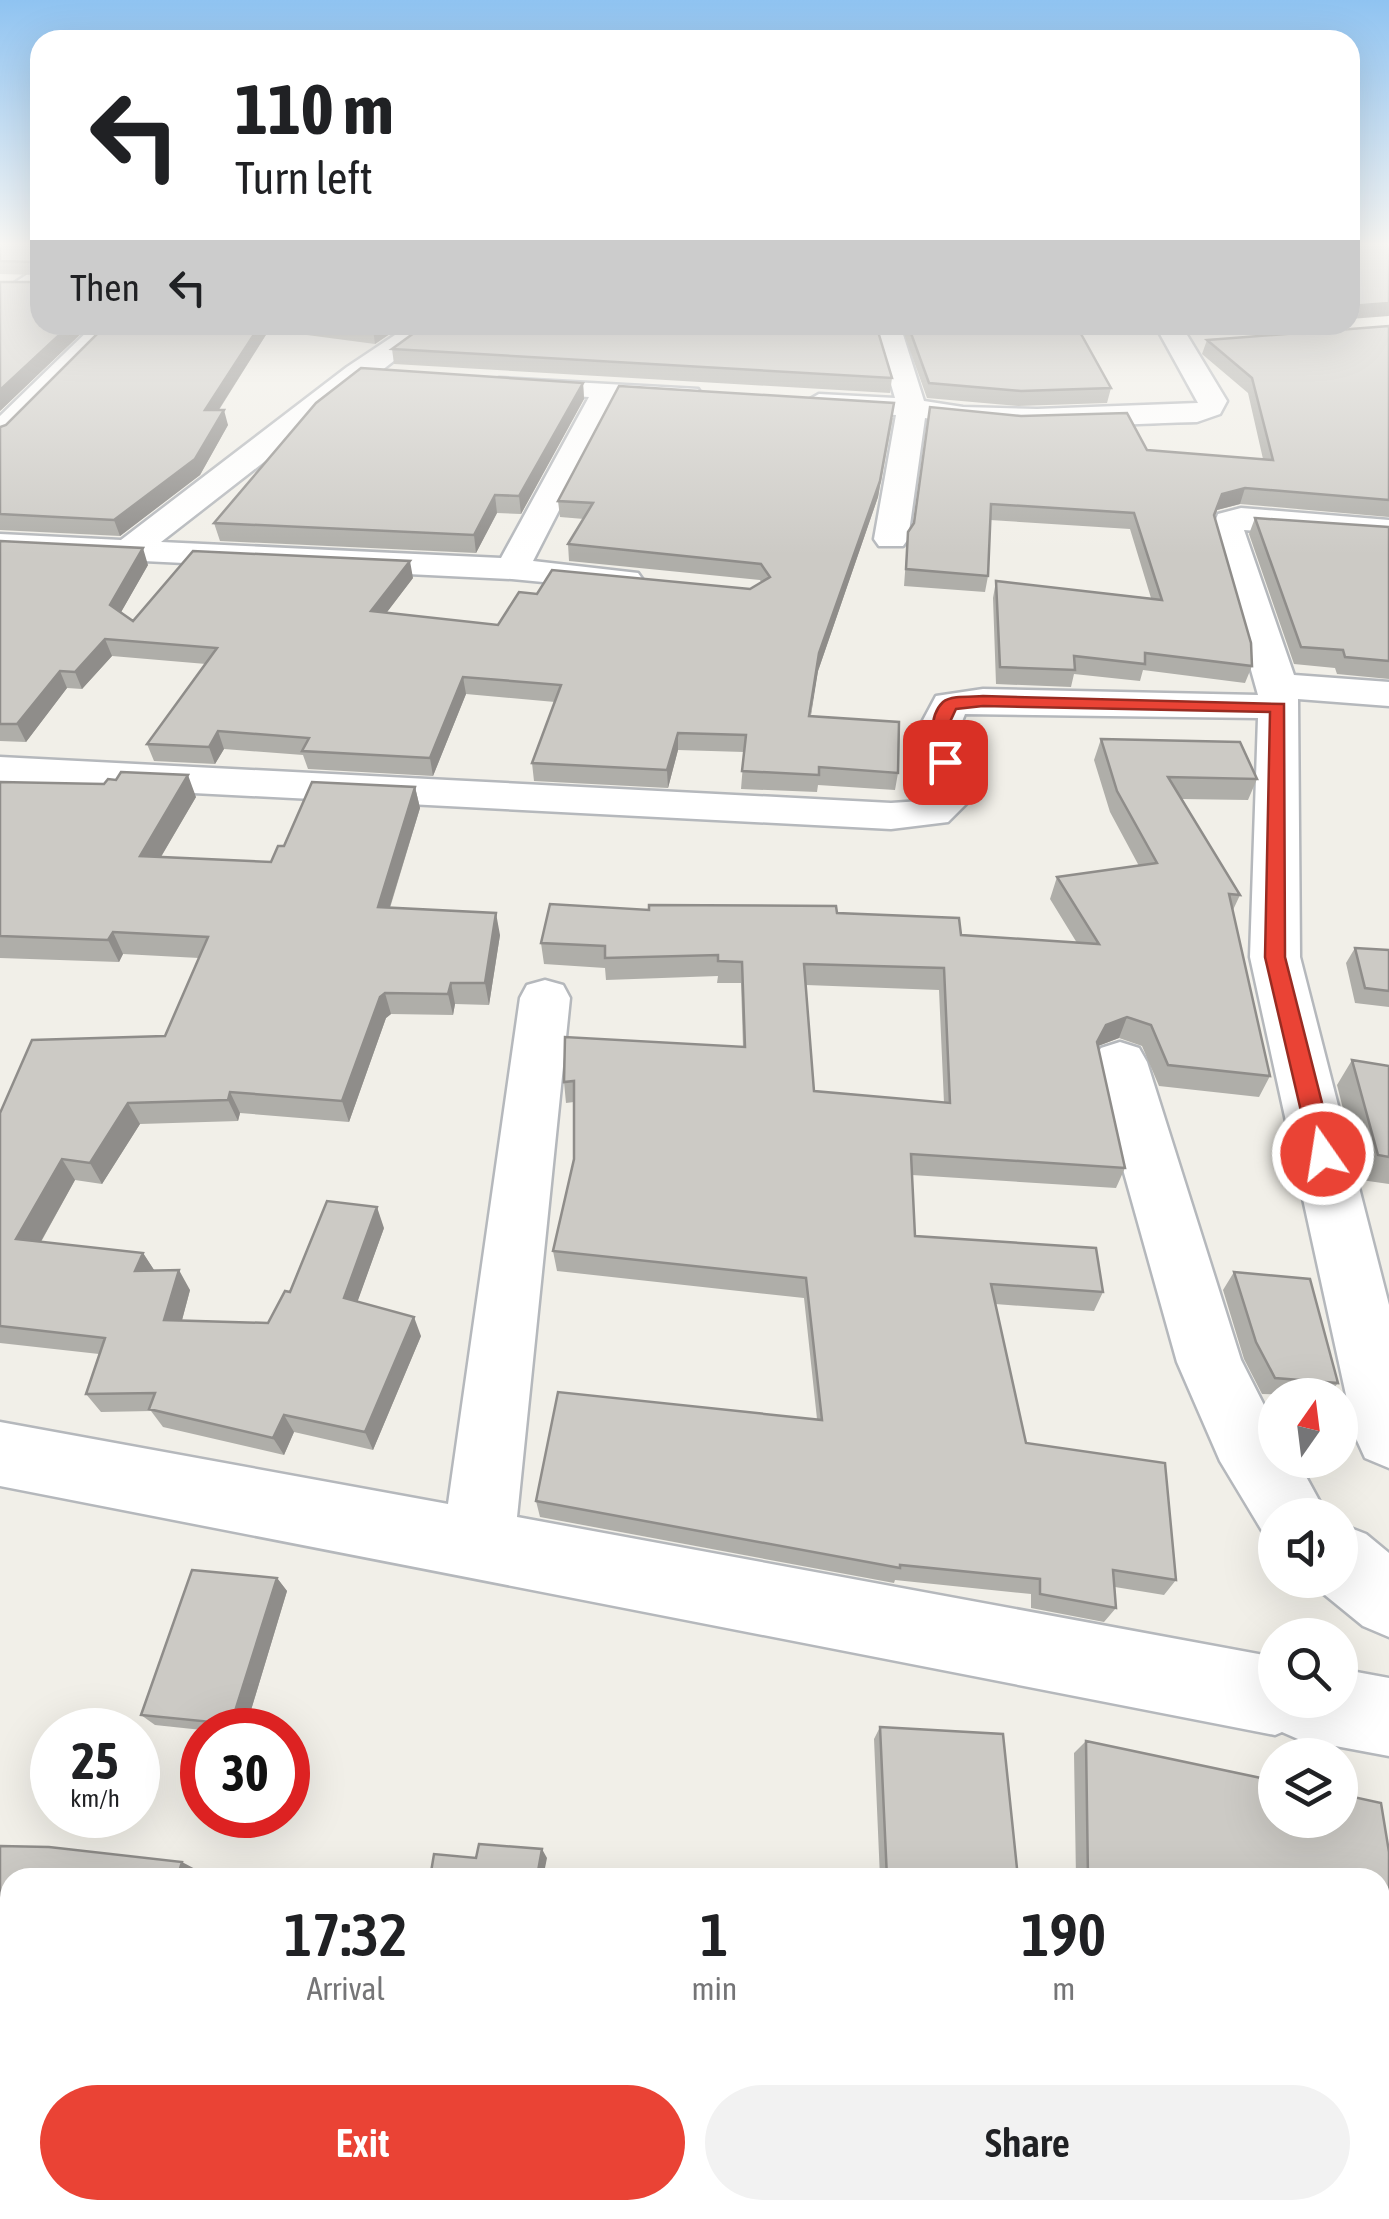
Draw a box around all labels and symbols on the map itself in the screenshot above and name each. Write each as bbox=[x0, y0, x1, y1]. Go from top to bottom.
pin bbox=[903, 720, 988, 805]
position arrow bbox=[1271, 1102, 1375, 1206]
north arrow bbox=[1258, 1378, 1358, 1478]
speed limit sign: 30 bbox=[180, 1708, 310, 1838]

